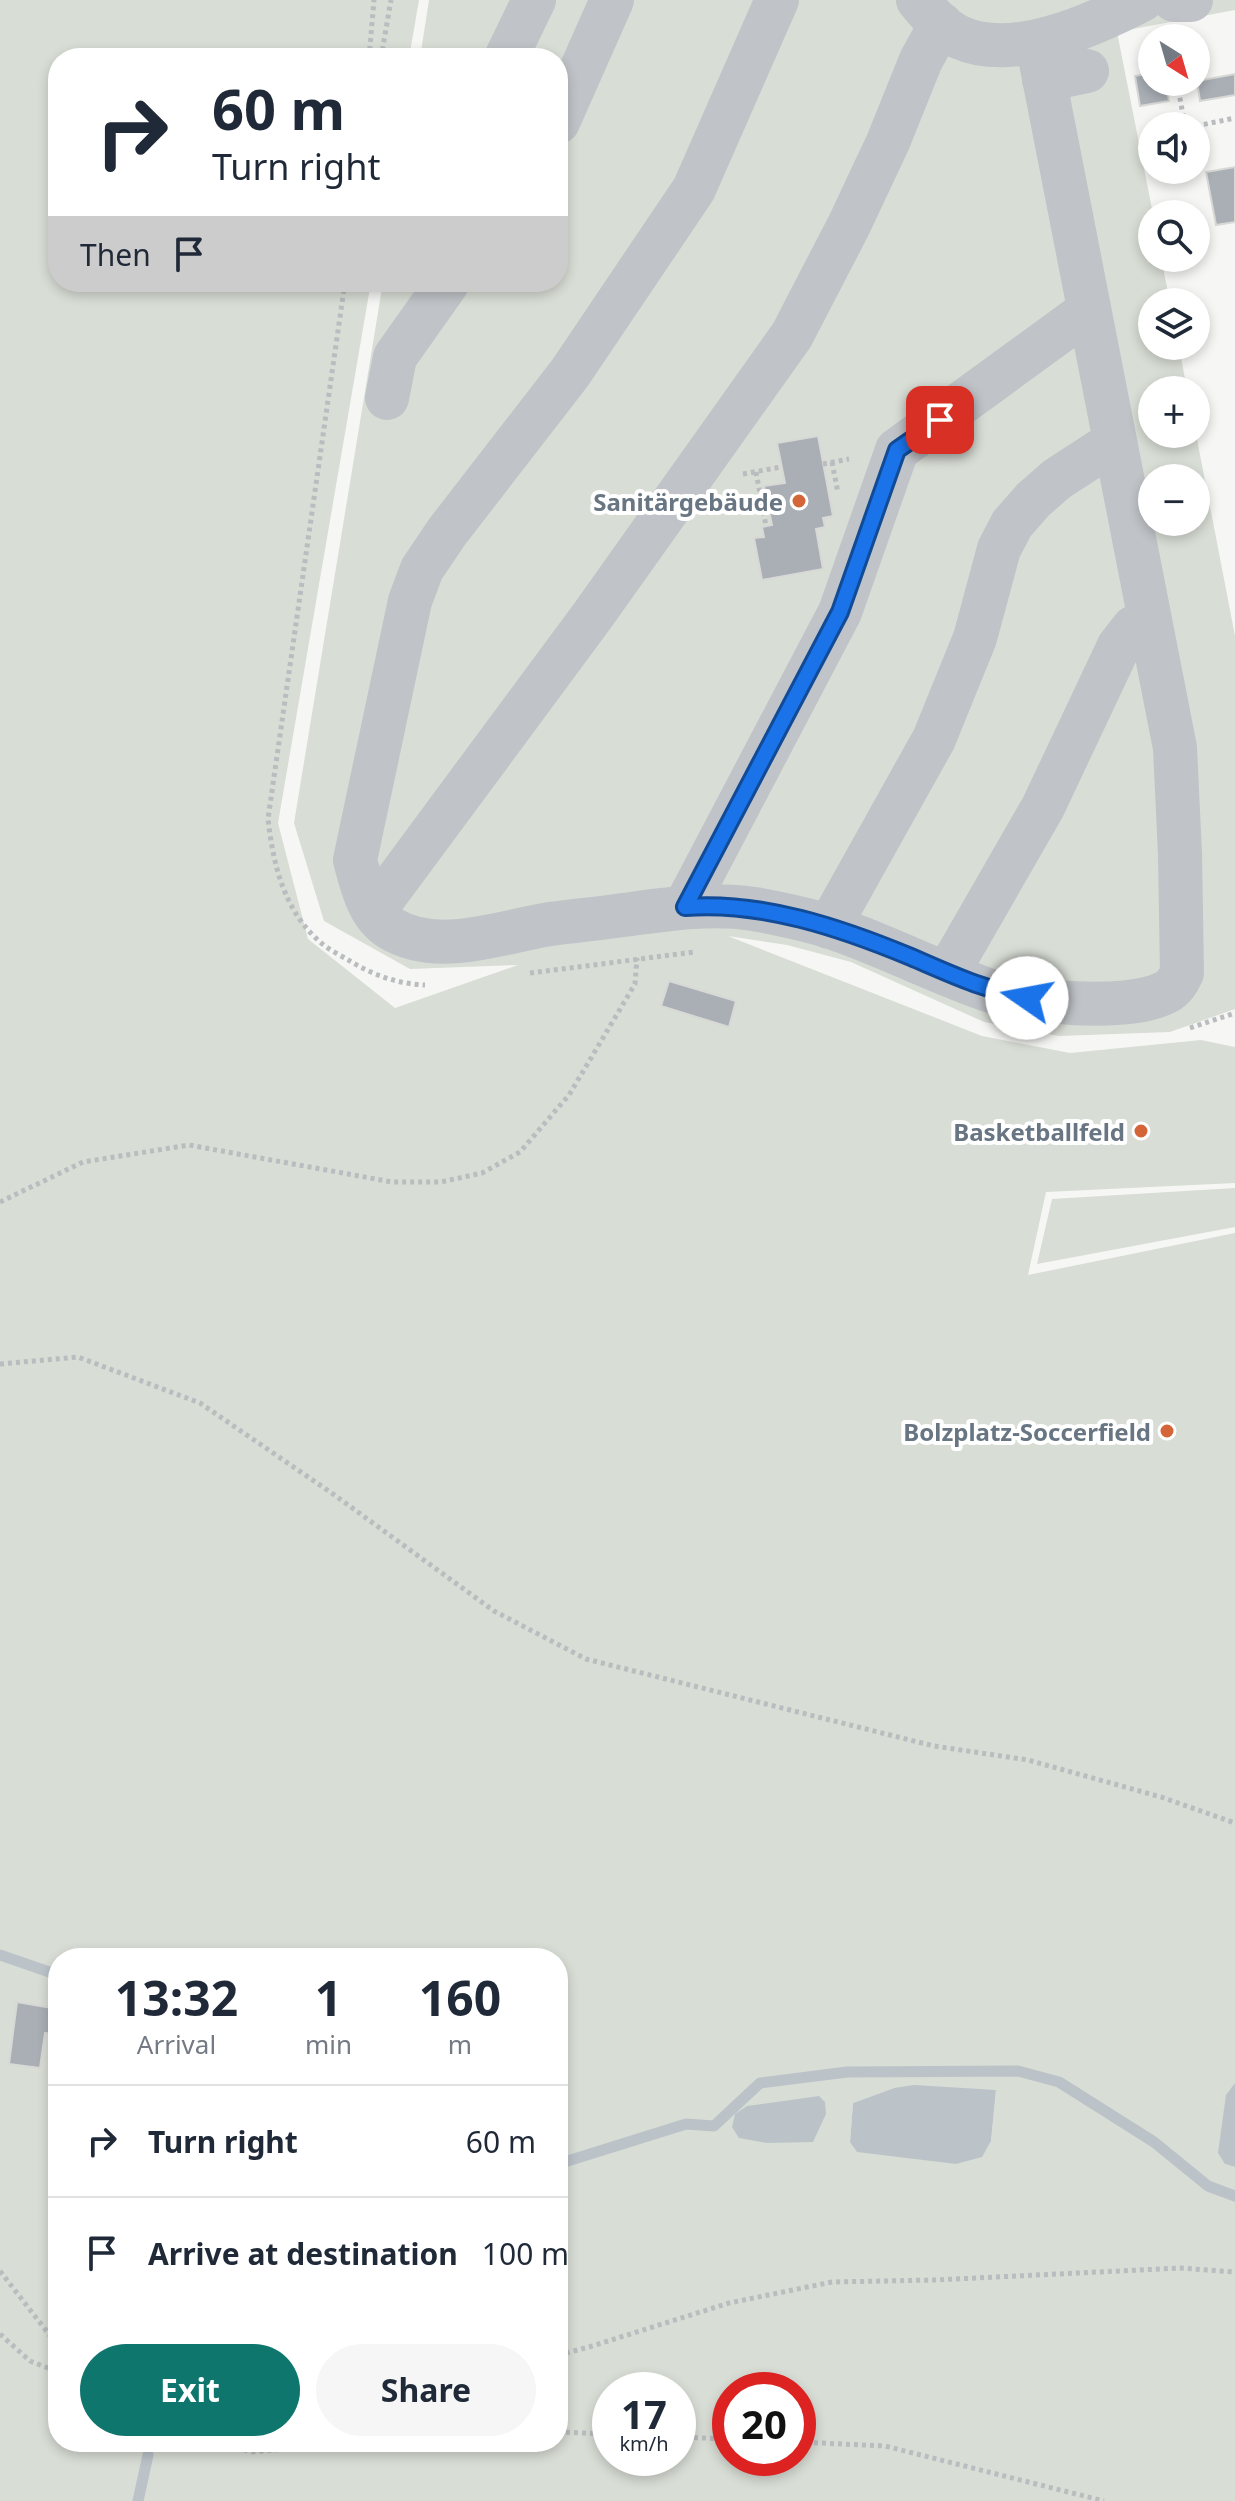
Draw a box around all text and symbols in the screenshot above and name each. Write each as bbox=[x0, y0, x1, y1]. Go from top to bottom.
north arrow bbox=[1138, 24, 1210, 96]
map controls bbox=[1138, 24, 1210, 536]
text: 60 m bbox=[212, 70, 345, 146]
icon: right bbox=[80, 80, 184, 184]
button: sound bbox=[1138, 112, 1210, 184]
text: Turn right bbox=[212, 142, 380, 191]
button: search bbox=[1138, 200, 1210, 272]
icon: arrive bbox=[167, 232, 211, 276]
text: Then bbox=[80, 234, 151, 275]
button: layers bbox=[1138, 288, 1210, 360]
button: + bbox=[1138, 376, 1210, 448]
pin bbox=[906, 386, 974, 454]
icon: arrive bbox=[918, 398, 962, 442]
button: − bbox=[1138, 464, 1210, 536]
place label: Sanitärgebäude bbox=[593, 485, 783, 518]
marker: Sanitärgebäude bbox=[790, 492, 808, 510]
position arrow bbox=[985, 956, 1069, 1040]
place label: Basketballfeld bbox=[953, 1115, 1125, 1148]
marker: Basketballfeld bbox=[1132, 1122, 1150, 1140]
place label: Bolzplatz-Soccerfield bbox=[903, 1415, 1151, 1448]
marker: Bolzplatz-Soccerfield bbox=[1158, 1422, 1176, 1440]
text: 13:32 bbox=[115, 1965, 238, 2030]
text: 1 bbox=[315, 1965, 342, 2030]
text: 160 bbox=[419, 1965, 501, 2030]
text: Arrival bbox=[137, 2026, 216, 2062]
text: min bbox=[305, 2026, 352, 2062]
text: m bbox=[448, 2026, 472, 2062]
icon: right bbox=[80, 2119, 124, 2163]
text: Turn right bbox=[148, 2121, 298, 2162]
text: 60 m bbox=[466, 2121, 536, 2162]
icon: arrive bbox=[80, 2231, 124, 2275]
text: Arrive at destination bbox=[148, 2233, 458, 2274]
text: 100 m bbox=[482, 2233, 569, 2274]
button: Exit bbox=[80, 2344, 300, 2436]
button: Share bbox=[316, 2344, 536, 2436]
speed limit sign: 20 bbox=[712, 2372, 816, 2476]
text: 17 bbox=[621, 2386, 667, 2441]
text: km/h bbox=[619, 2430, 669, 2457]

